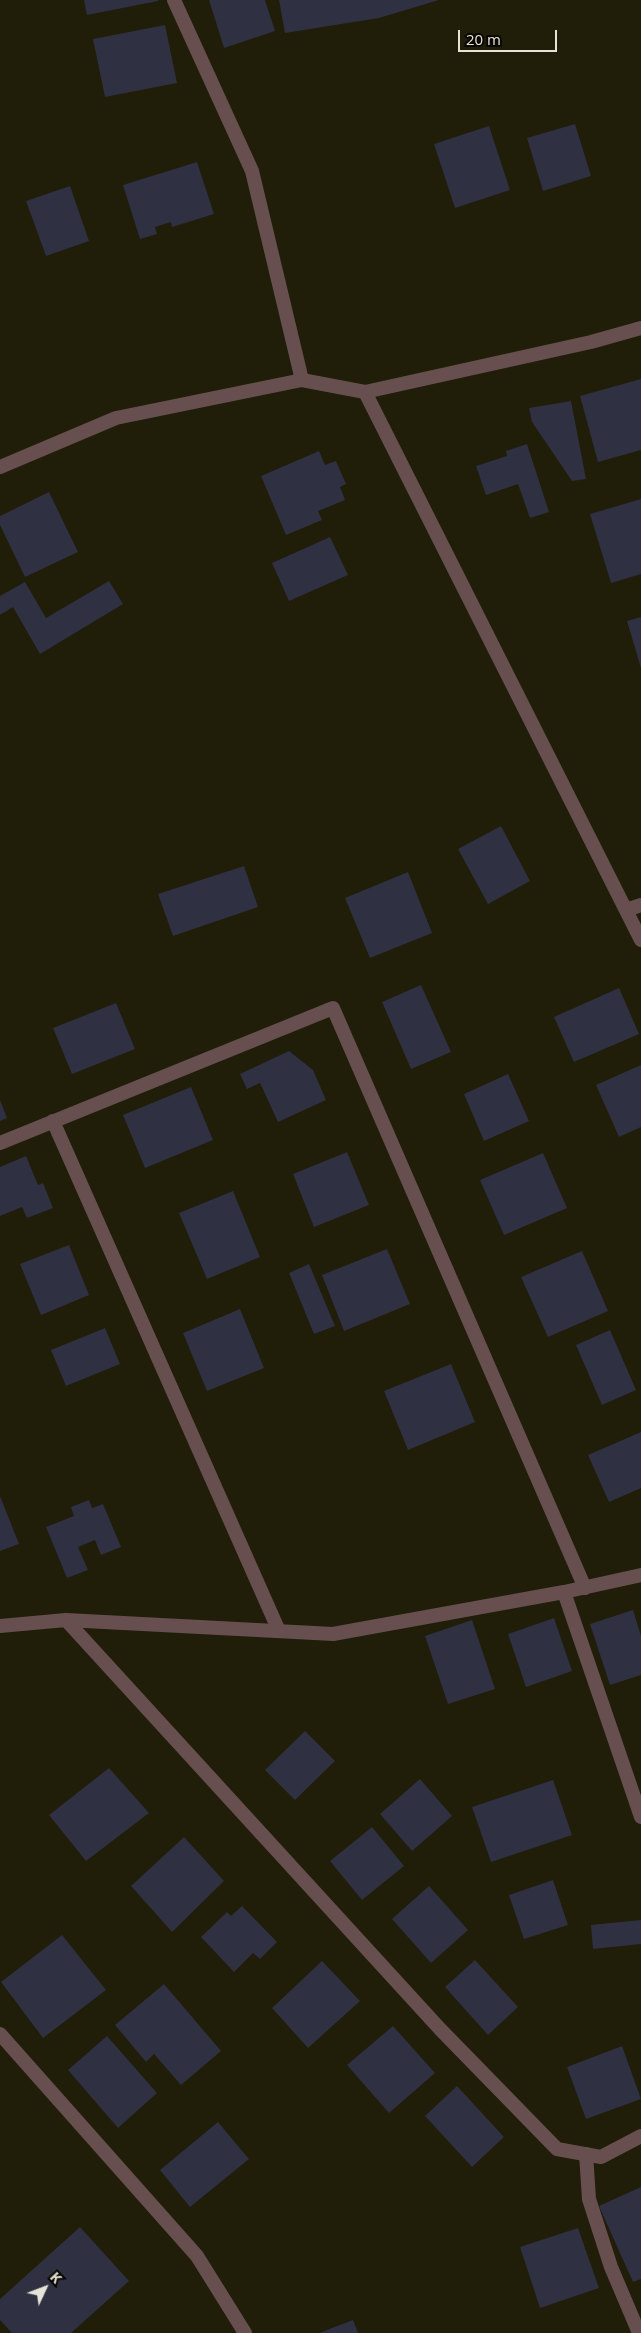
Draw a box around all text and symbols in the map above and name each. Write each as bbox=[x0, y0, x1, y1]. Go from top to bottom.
scale bar bbox=[461, 20, 560, 52]
text: 20 m bbox=[466, 29, 501, 49]
north arrow bbox=[20, 2263, 70, 2313]
text: K bbox=[46, 2268, 66, 2287]

